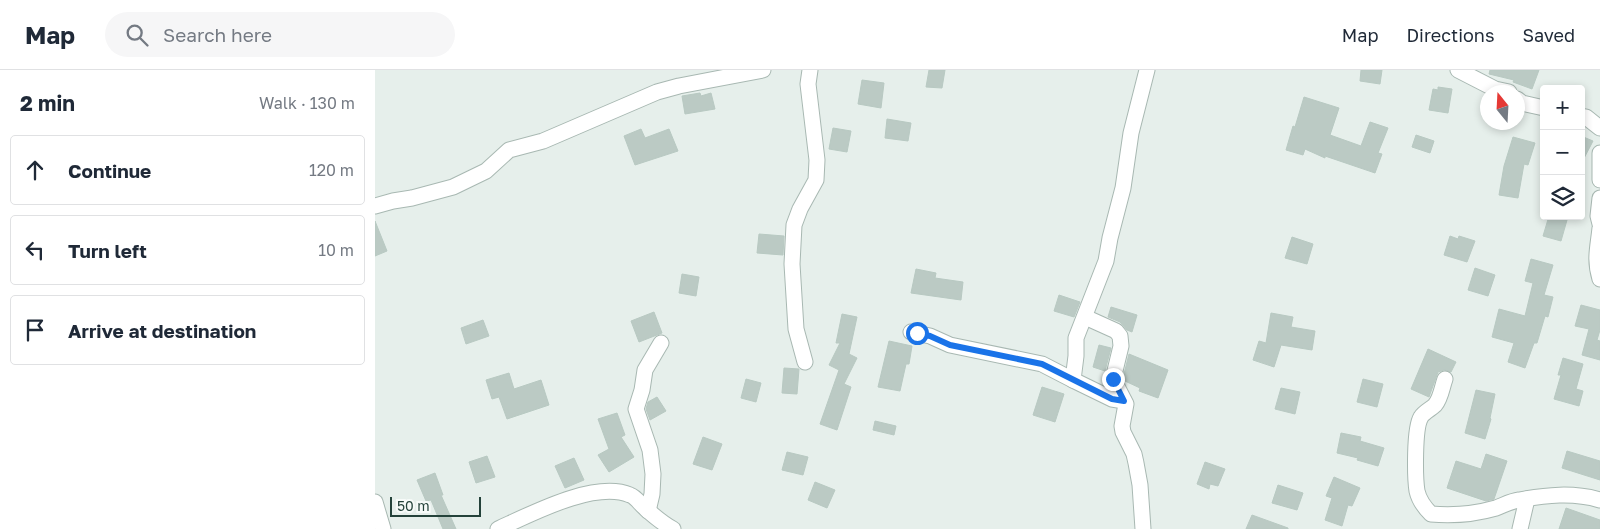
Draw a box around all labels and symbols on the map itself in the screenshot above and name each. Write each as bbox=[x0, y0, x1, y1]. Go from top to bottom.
north arrow bbox=[1480, 85, 1525, 130]
route start bbox=[906, 322, 929, 345]
route end bbox=[1102, 368, 1125, 391]
scale bar bbox=[390, 494, 481, 517]

